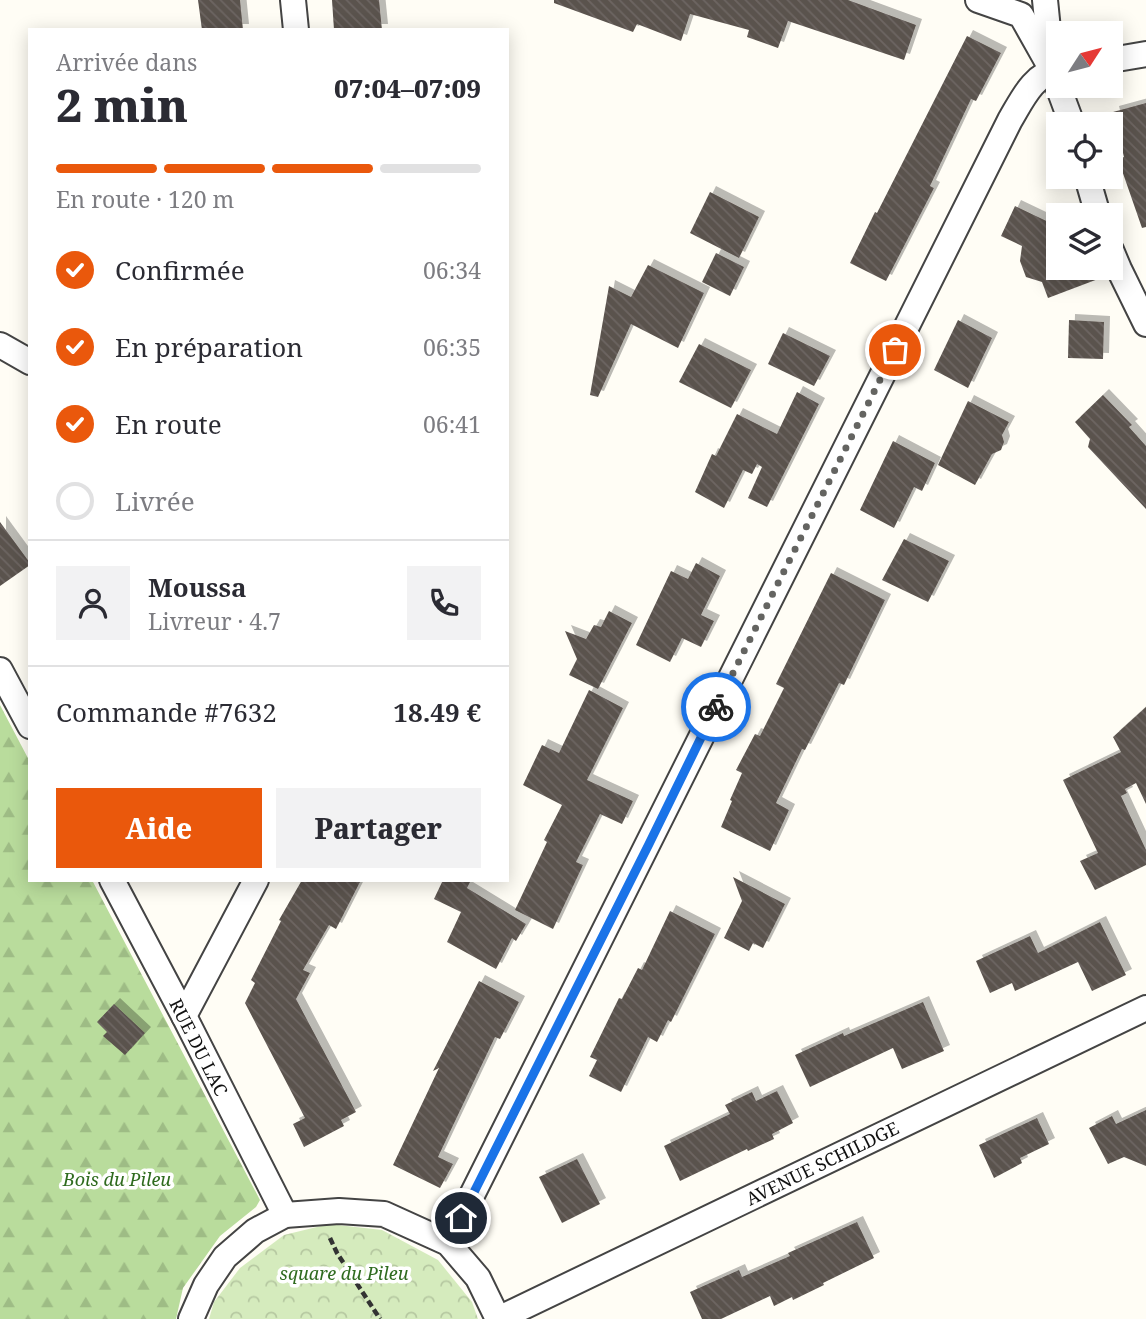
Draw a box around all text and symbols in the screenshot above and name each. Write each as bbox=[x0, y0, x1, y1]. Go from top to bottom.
north arrow bbox=[1046, 21, 1124, 98]
map controls bbox=[1046, 21, 1123, 280]
text: Arrivée dans bbox=[56, 46, 197, 78]
text: 07:04–07:09 bbox=[334, 70, 481, 106]
text: 2 min bbox=[56, 73, 188, 135]
button: locate bbox=[1046, 112, 1123, 189]
text: En route · 120 m bbox=[56, 183, 234, 215]
button: layers bbox=[1046, 203, 1123, 280]
icon: check bbox=[56, 251, 94, 289]
text: Confirmée bbox=[115, 252, 245, 288]
text: 06:34 bbox=[423, 254, 481, 286]
pin bbox=[865, 320, 925, 380]
icon: check bbox=[56, 328, 94, 366]
text: En préparation bbox=[115, 329, 303, 365]
text: 06:35 bbox=[423, 331, 481, 363]
icon: bag bbox=[876, 331, 914, 369]
icon: check bbox=[56, 405, 94, 443]
text: En route bbox=[115, 406, 222, 442]
text: 06:41 bbox=[423, 408, 481, 440]
text: Livrée bbox=[115, 483, 195, 519]
button: person bbox=[56, 566, 130, 640]
button: phone bbox=[407, 566, 481, 640]
text: Moussa bbox=[148, 569, 247, 605]
text: Livreur · 4.7 bbox=[148, 605, 281, 637]
courier bbox=[681, 672, 751, 742]
icon: bike bbox=[697, 688, 735, 726]
text: Commande #7632 bbox=[56, 694, 277, 730]
text: 18.49 € bbox=[393, 694, 481, 730]
button: Aide bbox=[56, 788, 262, 868]
button: Partager bbox=[276, 788, 481, 868]
street label: RUE DU LAC bbox=[164, 994, 234, 1100]
street label: AVENUE SCHILDGE bbox=[742, 1116, 902, 1210]
park label: Bois du Pileu bbox=[62, 1167, 171, 1191]
pin bbox=[431, 1188, 491, 1248]
icon: home bbox=[442, 1199, 480, 1237]
park label: square du Pileu bbox=[280, 1261, 409, 1285]

